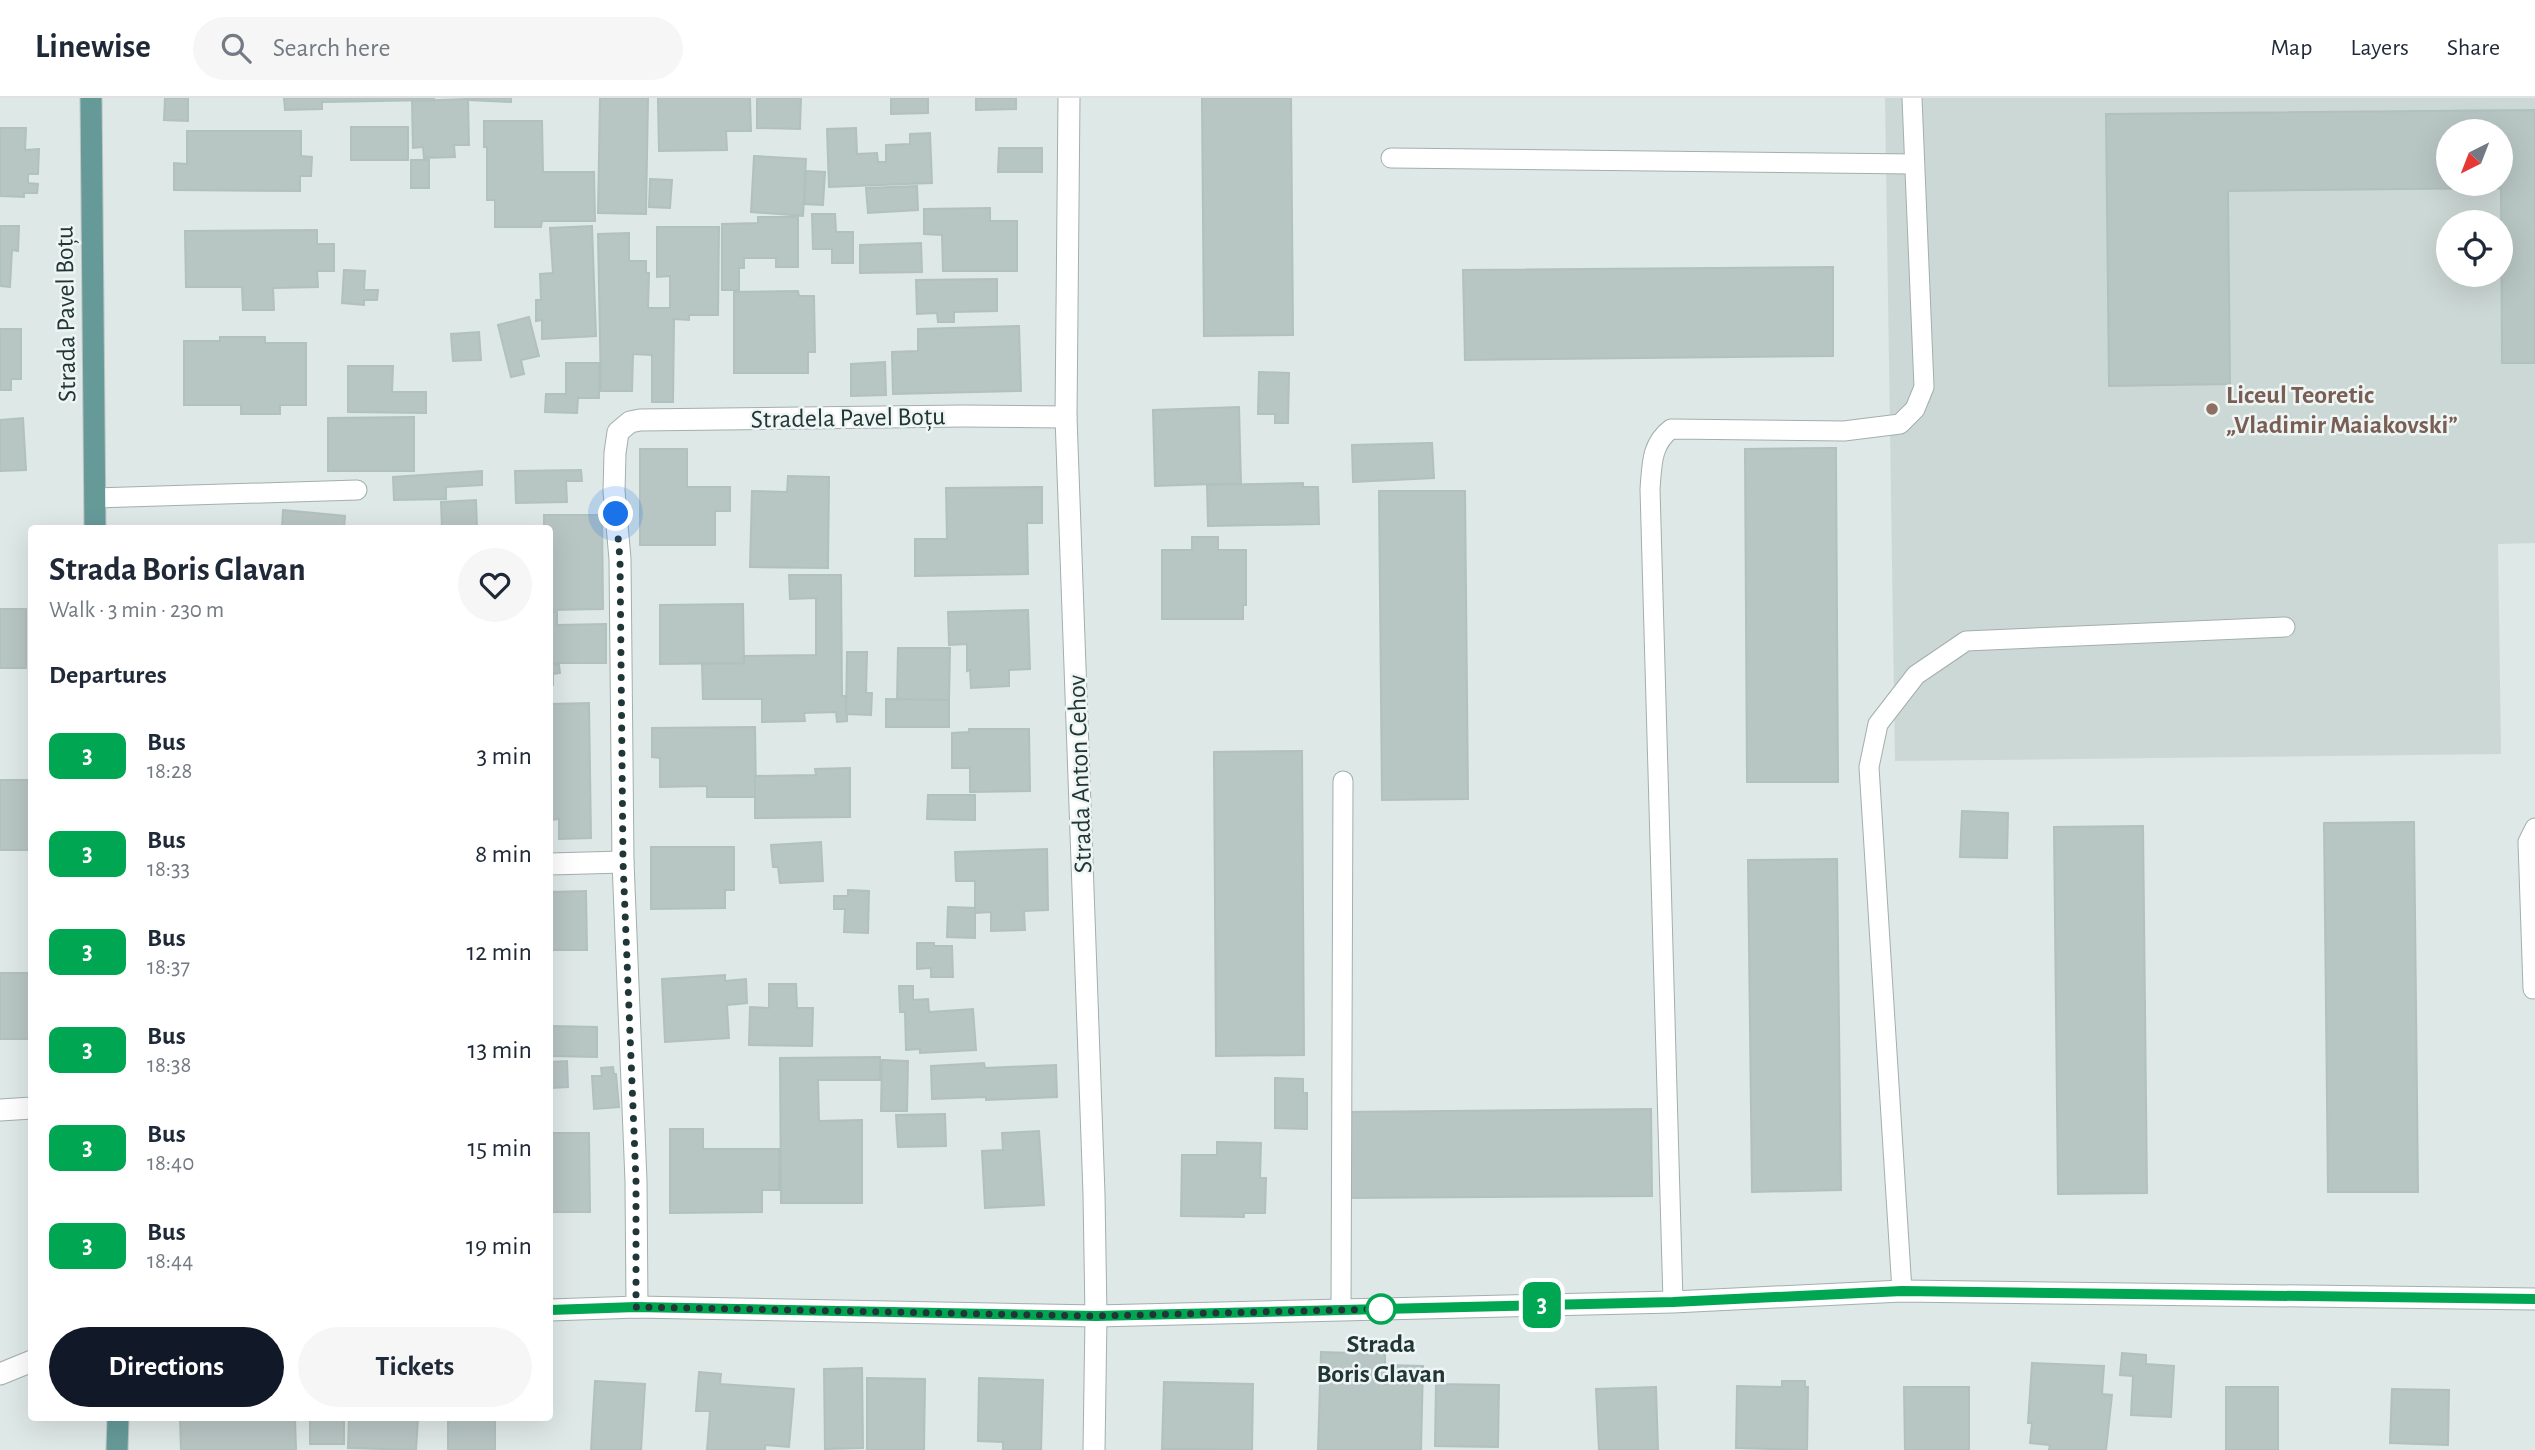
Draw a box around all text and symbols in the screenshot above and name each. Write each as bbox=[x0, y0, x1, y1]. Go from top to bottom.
search box bbox=[193, 17, 683, 80]
icon: search bbox=[217, 29, 255, 67]
text: Linewise bbox=[35, 31, 151, 64]
text: Search here bbox=[273, 35, 390, 61]
text: Map bbox=[2270, 36, 2312, 60]
text: Layers bbox=[2350, 36, 2409, 60]
text: Share bbox=[2447, 36, 2500, 60]
north arrow bbox=[2436, 119, 2513, 196]
map controls bbox=[2436, 119, 2513, 287]
button: locate bbox=[2436, 210, 2513, 287]
street label: Strada Pavel Boțu bbox=[51, 226, 83, 402]
place label: Liceul Teoretic „Vladimir Maiakovski” bbox=[2226, 382, 2458, 438]
marker: Liceul Teoretic „Vladimir Maiakovski” bbox=[2204, 401, 2220, 417]
street label: Stradela Pavel Boțu bbox=[750, 403, 946, 435]
your location bbox=[598, 496, 633, 531]
button: heart bbox=[458, 548, 532, 622]
text: Strada Boris Glavan bbox=[49, 554, 306, 587]
text: Walk · 3 min · 230 m bbox=[49, 599, 224, 622]
text: Departures bbox=[49, 662, 167, 688]
street label: Strada Anton Cehov bbox=[1064, 674, 1096, 874]
text: Bus bbox=[147, 729, 186, 755]
text: 3 min bbox=[476, 743, 532, 769]
text: 3 bbox=[82, 744, 93, 768]
text: 18:28 bbox=[147, 760, 192, 783]
text: Bus bbox=[147, 827, 186, 853]
text: 8 min bbox=[475, 841, 532, 867]
text: 3 bbox=[82, 842, 93, 866]
text: 18:33 bbox=[147, 858, 190, 881]
text: Bus bbox=[147, 925, 186, 951]
text: 12 min bbox=[466, 939, 532, 965]
text: 3 bbox=[82, 940, 93, 964]
text: 18:37 bbox=[147, 956, 190, 979]
text: Bus bbox=[147, 1023, 186, 1049]
text: 13 min bbox=[468, 1037, 532, 1063]
text: 3 bbox=[82, 1038, 93, 1062]
text: 18:38 bbox=[147, 1054, 191, 1077]
text: Bus bbox=[147, 1121, 186, 1147]
text: 15 min bbox=[467, 1135, 532, 1161]
text: 3 bbox=[82, 1136, 93, 1160]
text: 18:40 bbox=[147, 1152, 194, 1175]
text: Bus bbox=[147, 1219, 186, 1245]
text: 19 min bbox=[466, 1233, 532, 1259]
text: 3 bbox=[82, 1234, 93, 1258]
text: 18:44 bbox=[147, 1250, 193, 1273]
line badge: 3 bbox=[1519, 1282, 1565, 1328]
text: 3 bbox=[1537, 1293, 1547, 1317]
marker: Strada Boris Glavan bbox=[1366, 1294, 1396, 1324]
button: Directions bbox=[49, 1327, 284, 1407]
button: Tickets bbox=[298, 1327, 532, 1407]
place label: Strada Boris Glavan bbox=[1316, 1331, 1446, 1387]

